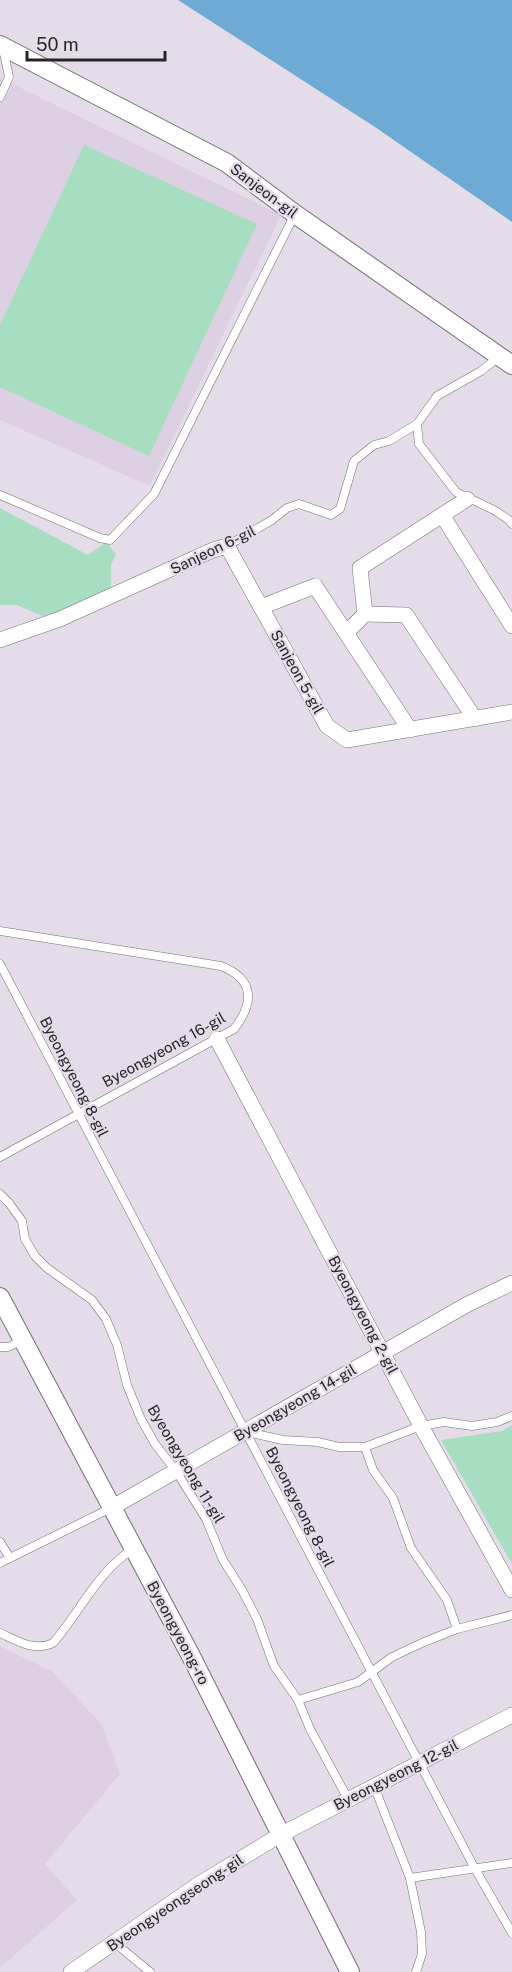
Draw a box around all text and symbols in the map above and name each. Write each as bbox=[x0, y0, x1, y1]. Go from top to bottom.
scale bar bbox=[27, 24, 165, 62]
text: 50 m bbox=[36, 34, 79, 55]
street label: Sanjeon-gil bbox=[227, 160, 301, 221]
street label: Sanjeon 6-gil bbox=[167, 522, 258, 578]
street label: Sanjeon 5-gil bbox=[267, 627, 327, 717]
street label: Byeongyeong 16-gil bbox=[99, 1009, 228, 1090]
street label: Byeongyeong 8-gil bbox=[37, 1014, 112, 1140]
street label: Byeongyeong 2-gil bbox=[325, 1253, 402, 1377]
street label: Byeongyeong 14-gil bbox=[231, 1361, 359, 1444]
street label: Byeongyeong 11-gil bbox=[144, 1402, 228, 1526]
street label: Byeongyeong 8-gil bbox=[263, 1444, 338, 1570]
street label: Byeongyeong-ro bbox=[144, 1578, 213, 1688]
street label: Byeongyeong 12-gil bbox=[331, 1736, 461, 1813]
street label: Byeongyeongseong-gil bbox=[103, 1851, 246, 1955]

